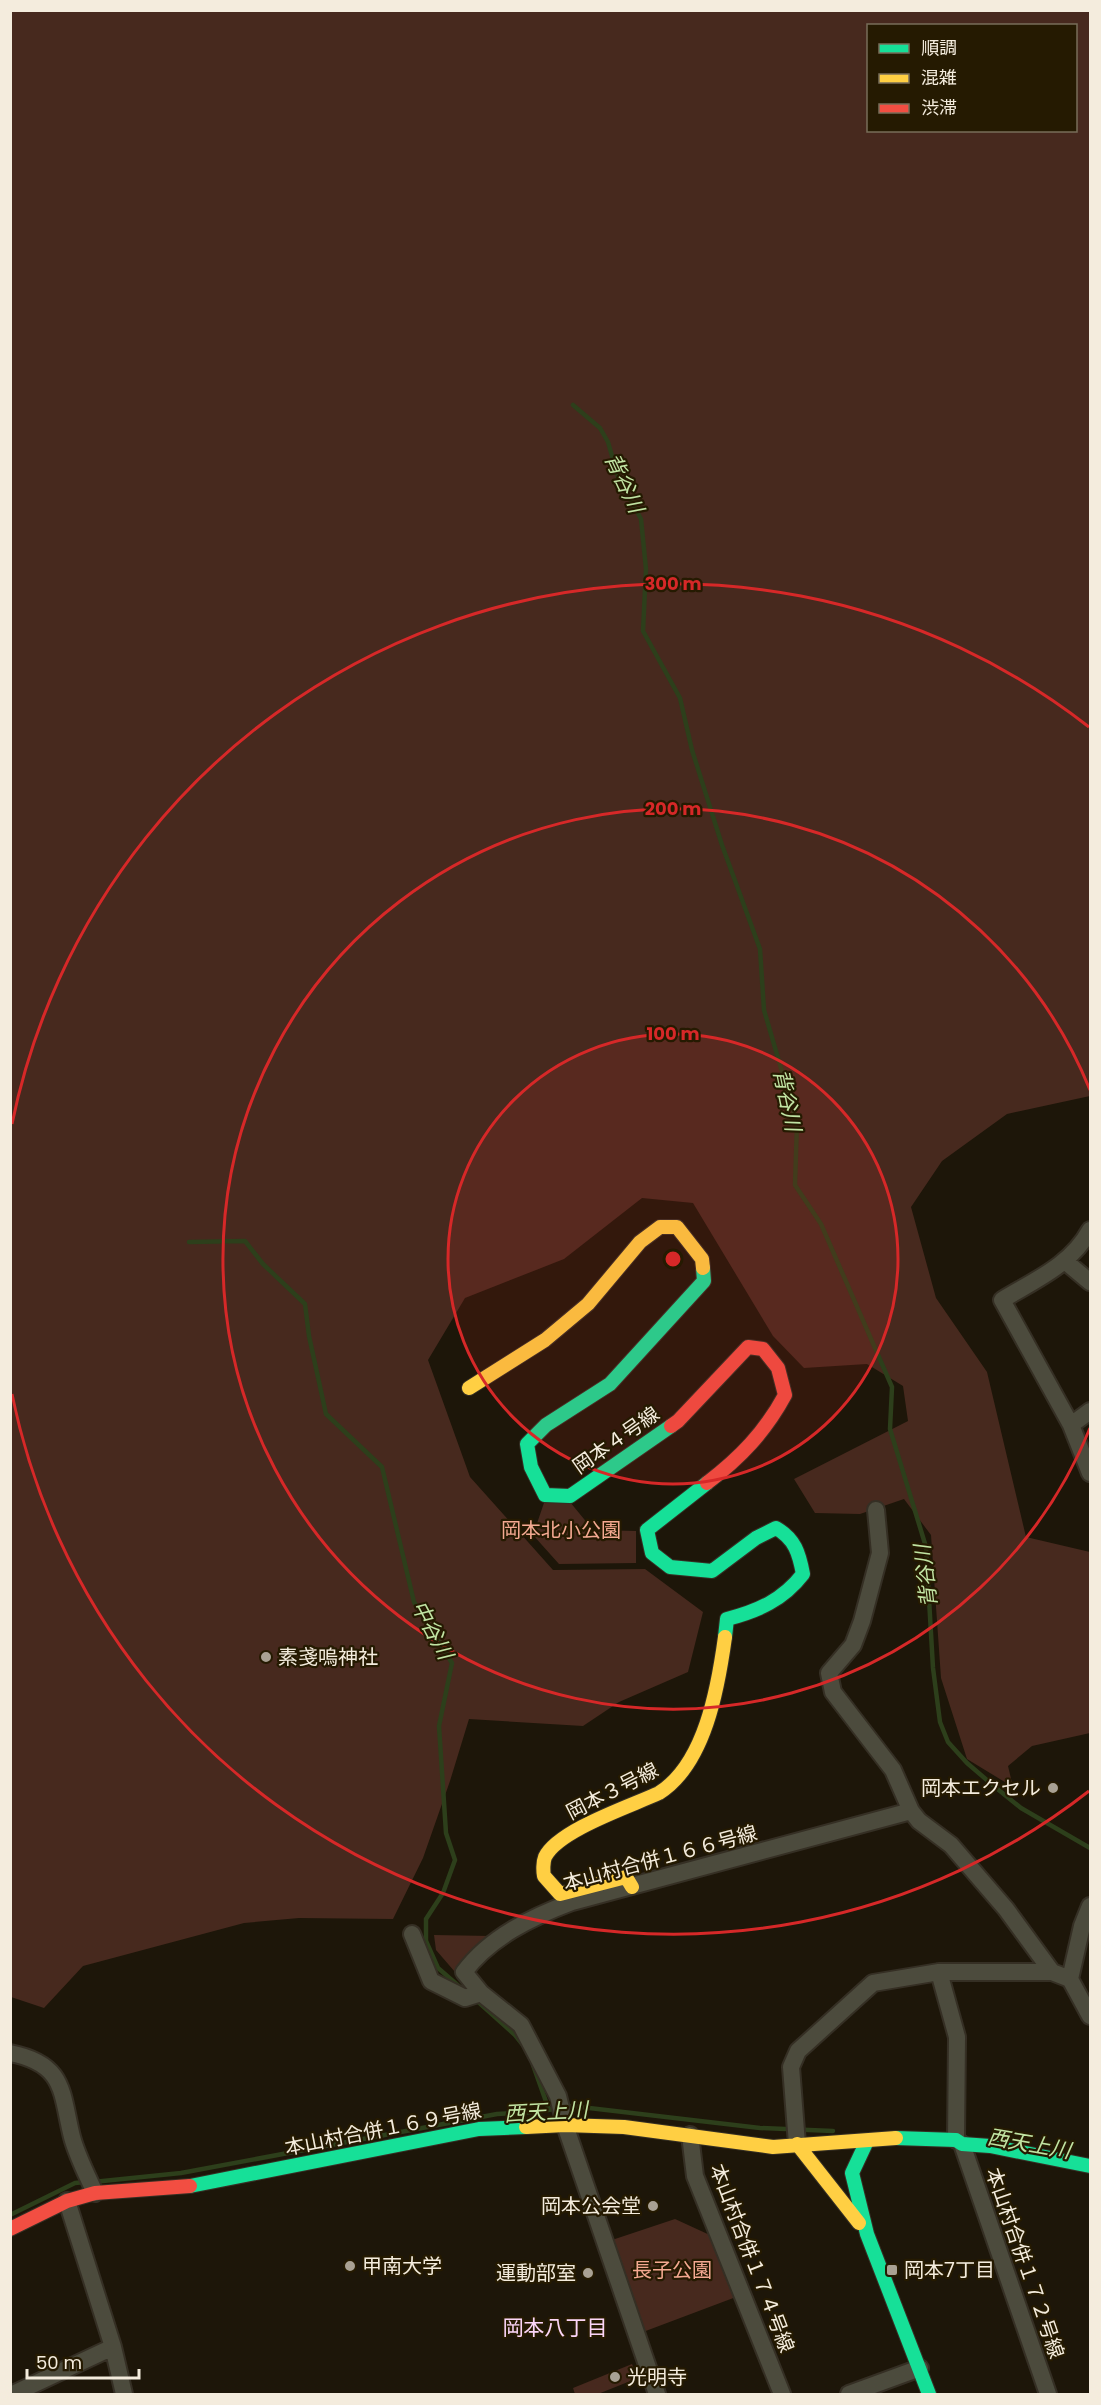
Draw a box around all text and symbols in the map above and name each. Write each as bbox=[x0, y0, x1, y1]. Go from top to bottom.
legend bbox=[867, 24, 1077, 132]
text: 順調 bbox=[921, 35, 957, 60]
text: 混雑 bbox=[921, 65, 957, 90]
text: 渋滞 bbox=[921, 95, 957, 120]
water label: 背谷川 bbox=[598, 448, 652, 519]
text: 300 m bbox=[644, 571, 702, 596]
text: 200 m bbox=[645, 796, 701, 821]
text: 100 m bbox=[646, 1021, 700, 1046]
water label: 背谷川 bbox=[767, 1066, 809, 1136]
centre of rings bbox=[663, 1249, 683, 1269]
street label: 岡本４号線 bbox=[567, 1400, 665, 1480]
park label: 岡本北小公園 bbox=[501, 1516, 621, 1544]
water label: 背谷川 bbox=[907, 1541, 944, 1609]
water label: 中谷川 bbox=[405, 1595, 461, 1666]
place label: 素戔嗚神社 bbox=[278, 1643, 378, 1671]
marker: 素戔嗚神社 bbox=[259, 1650, 273, 1664]
street label: 岡本３号線 bbox=[561, 1756, 663, 1826]
place label: 岡本エクセル bbox=[921, 1774, 1041, 1802]
marker: 岡本エクセル bbox=[1046, 1781, 1060, 1795]
street label: 本山村合併１６６号線 bbox=[560, 1819, 760, 1897]
water label: 西天上川 bbox=[503, 2095, 591, 2128]
street label: 本山村合併１６９号線 bbox=[282, 2096, 484, 2162]
water label: 西天上川 bbox=[985, 2122, 1075, 2165]
street label: 本山村合併１７４号線 bbox=[703, 2160, 801, 2356]
street label: 本山村合併１７２号線 bbox=[979, 2164, 1071, 2362]
place label: 岡本公会堂 bbox=[541, 2192, 641, 2220]
marker: 岡本公会堂 bbox=[646, 2199, 660, 2213]
place label: 甲南大学 bbox=[362, 2252, 442, 2280]
park label: 長子公園 bbox=[632, 2256, 712, 2284]
place label: 岡本7丁目 bbox=[904, 2256, 995, 2284]
marker: 甲南大学 bbox=[343, 2259, 357, 2273]
place label: 運動部室 bbox=[496, 2259, 576, 2287]
marker: 岡本7丁目 bbox=[885, 2263, 899, 2277]
marker: 運動部室 bbox=[581, 2266, 595, 2280]
district label: 岡本八丁目 bbox=[503, 2313, 608, 2342]
scale bar bbox=[27, 2342, 140, 2380]
text: 50 m bbox=[36, 2350, 82, 2375]
place label: 光明寺 bbox=[627, 2363, 687, 2391]
marker: 光明寺 bbox=[608, 2370, 622, 2384]

